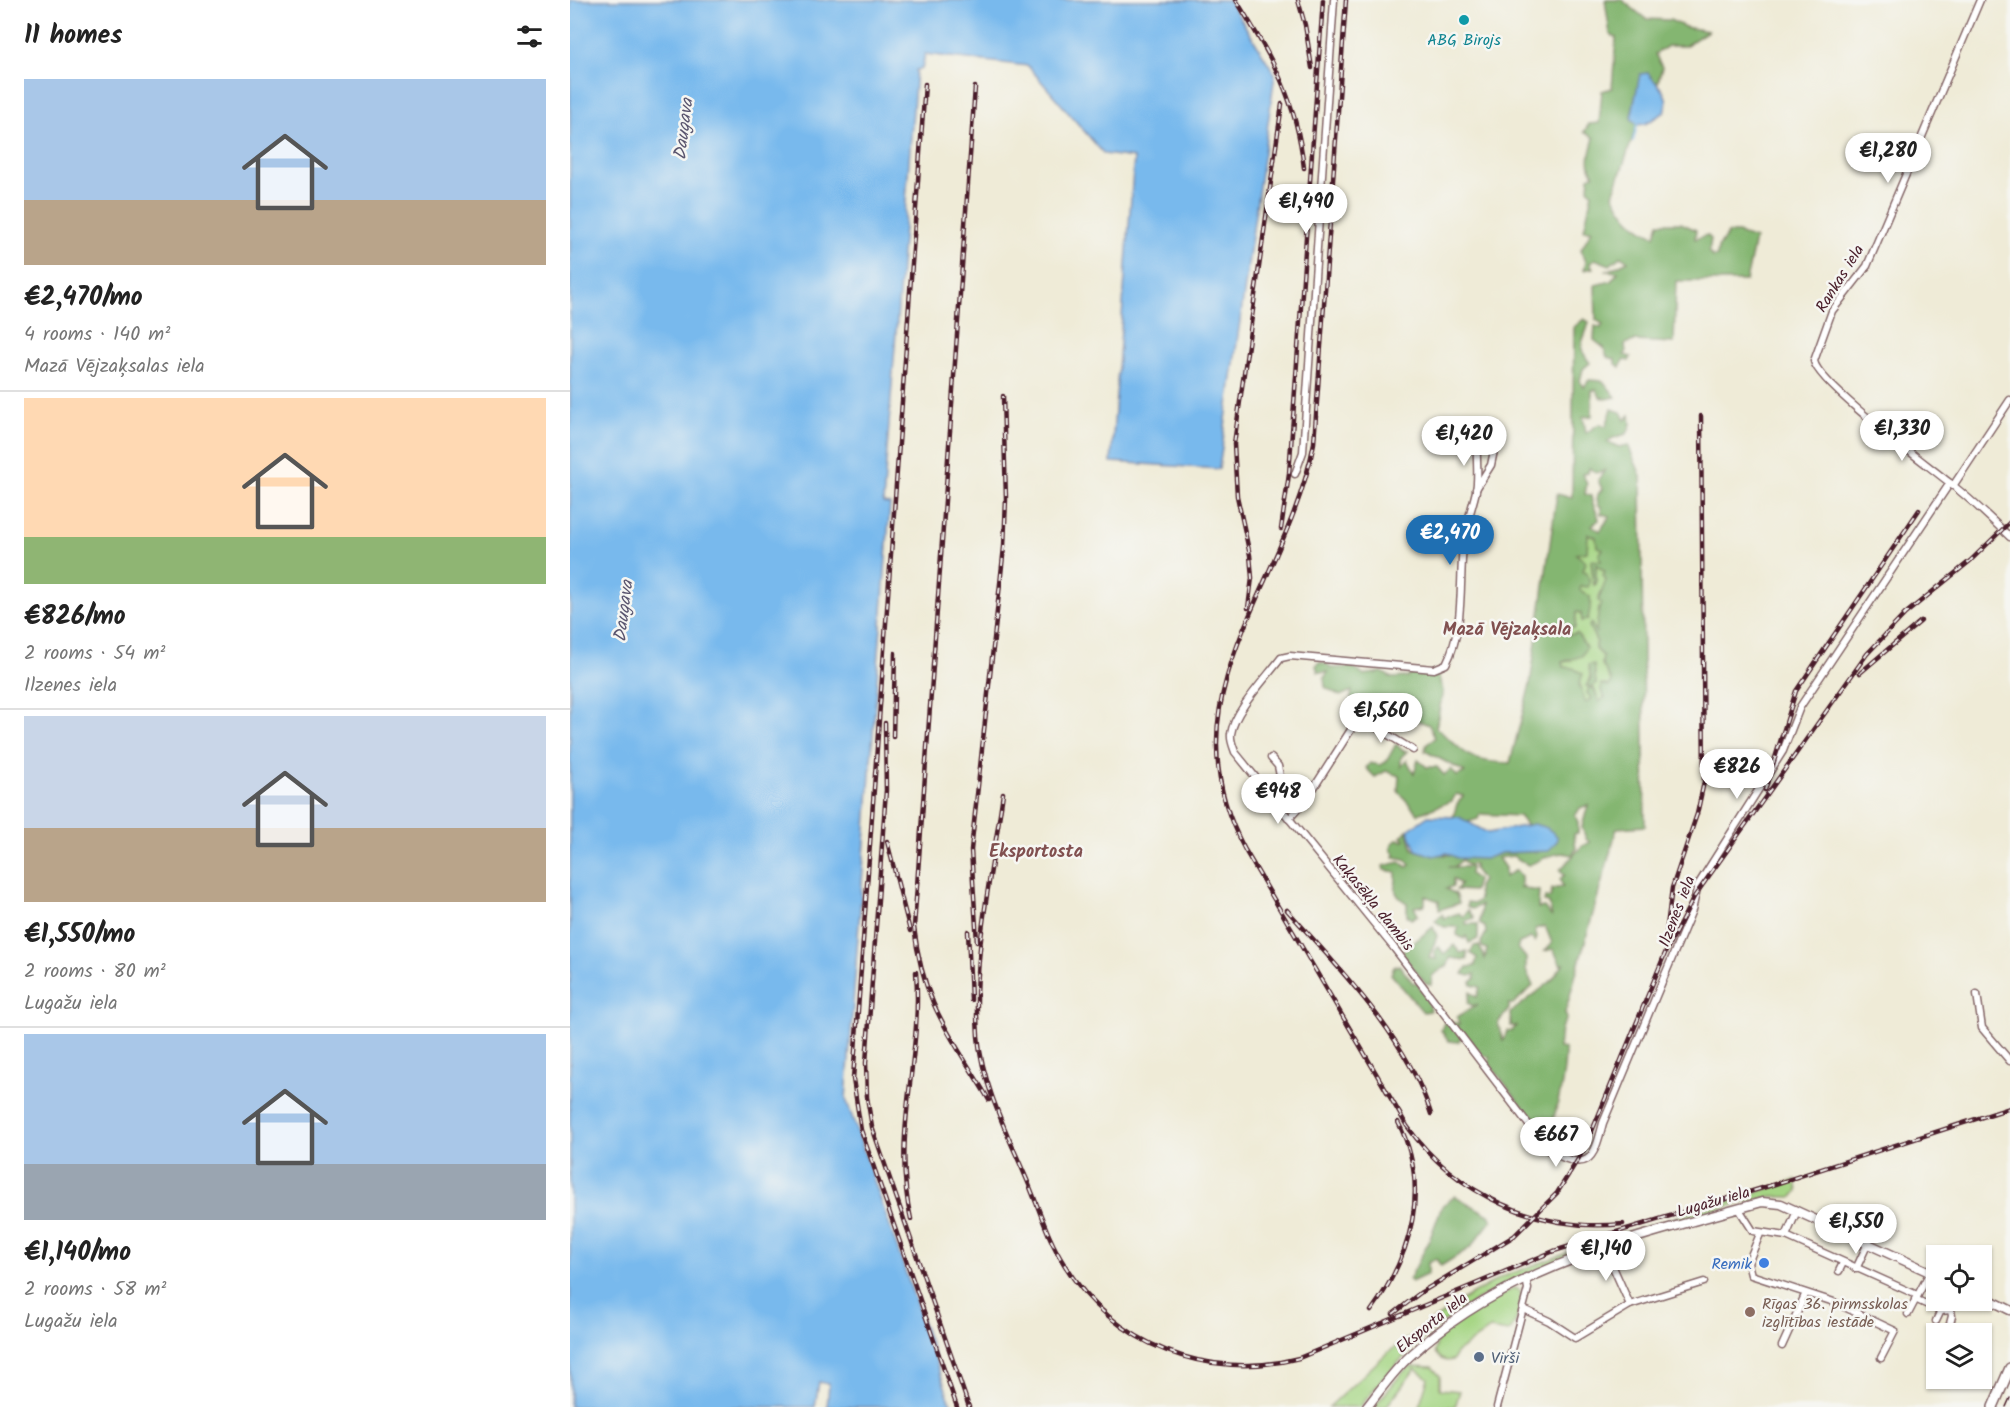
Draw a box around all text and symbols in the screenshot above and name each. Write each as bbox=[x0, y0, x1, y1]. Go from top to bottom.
marker: ABG Birojs bbox=[1457, 13, 1471, 27]
text: 11 homes bbox=[24, 15, 122, 57]
icon: filters bbox=[513, 20, 546, 53]
place label: ABG Birojs bbox=[1427, 28, 1501, 53]
water label: Daugava bbox=[666, 95, 703, 162]
icon: home bbox=[231, 118, 339, 226]
pin: €1,280 bbox=[1839, 133, 1937, 184]
text: €1,280 bbox=[1859, 136, 1917, 168]
pin: €1,490 bbox=[1257, 184, 1355, 235]
text: €1,490 bbox=[1278, 187, 1334, 219]
street label: Rankas iela bbox=[1810, 240, 1871, 318]
text: €2,470/mo bbox=[24, 277, 143, 319]
text: 4 rooms · 140 m² bbox=[24, 319, 170, 351]
text: Mazā Vējzaķsalas iela bbox=[24, 351, 205, 383]
pin: €1,330 bbox=[1853, 411, 1951, 462]
text: €1,330 bbox=[1874, 414, 1930, 446]
pin: €1,420 bbox=[1415, 416, 1513, 467]
text: €1,420 bbox=[1436, 419, 1492, 451]
icon: home bbox=[231, 437, 339, 545]
pin: €2,470 bbox=[1401, 515, 1499, 566]
text: €2,470 bbox=[1420, 518, 1480, 550]
water label: Daugava bbox=[606, 577, 643, 644]
text: €826/mo bbox=[24, 596, 126, 638]
district label: Mazā Vējzaķsala bbox=[1443, 616, 1571, 645]
text: 2 rooms · 54 m² bbox=[24, 638, 165, 670]
text: Ilzenes iela bbox=[24, 670, 117, 702]
pin: €1,560 bbox=[1332, 693, 1430, 744]
text: €1,560 bbox=[1353, 696, 1409, 728]
pin: €826 bbox=[1701, 749, 1773, 800]
text: €826 bbox=[1714, 752, 1760, 784]
icon: home bbox=[231, 755, 339, 863]
pin: €948 bbox=[1242, 774, 1314, 825]
text: €948 bbox=[1255, 777, 1301, 809]
district label: Eksportosta bbox=[989, 838, 1083, 867]
street label: Kaķasēkļa dambis bbox=[1326, 849, 1420, 957]
street label: Ilzenes iela bbox=[1652, 872, 1702, 951]
text: €1,550/mo bbox=[24, 914, 135, 956]
text: 2 rooms · 80 m² bbox=[24, 956, 166, 988]
text: Lugažu iela bbox=[24, 988, 118, 1020]
icon: home bbox=[231, 1073, 339, 1181]
pin: €667 bbox=[1520, 1117, 1592, 1168]
text: €667 bbox=[1534, 1120, 1578, 1152]
street label: Lugažu iela bbox=[1674, 1180, 1753, 1225]
pin: €1,550 bbox=[1807, 1204, 1905, 1255]
text: €1,550 bbox=[1829, 1207, 1883, 1239]
pin: €1,140 bbox=[1557, 1231, 1655, 1282]
text: €1,140/mo bbox=[24, 1232, 131, 1274]
text: €1,140 bbox=[1580, 1234, 1632, 1266]
map controls bbox=[1926, 1245, 1992, 1389]
button: locate bbox=[1926, 1245, 1992, 1311]
place label: Remik bbox=[1711, 1252, 1752, 1277]
marker: Remik bbox=[1757, 1256, 1771, 1270]
text: 2 rooms · 58 m² bbox=[24, 1274, 166, 1306]
street label: Eksporta iela bbox=[1390, 1286, 1473, 1360]
place label: Rīgas 36. pirmsskolas izglītības iestāde bbox=[1762, 1292, 1908, 1335]
marker: Rīgas 36. pirmsskolas izglītības iestāde bbox=[1743, 1305, 1757, 1319]
text: Lugažu iela bbox=[24, 1306, 118, 1338]
button: layers bbox=[1926, 1323, 1992, 1389]
place label: Virši bbox=[1491, 1346, 1520, 1371]
marker: Virši bbox=[1472, 1350, 1486, 1364]

